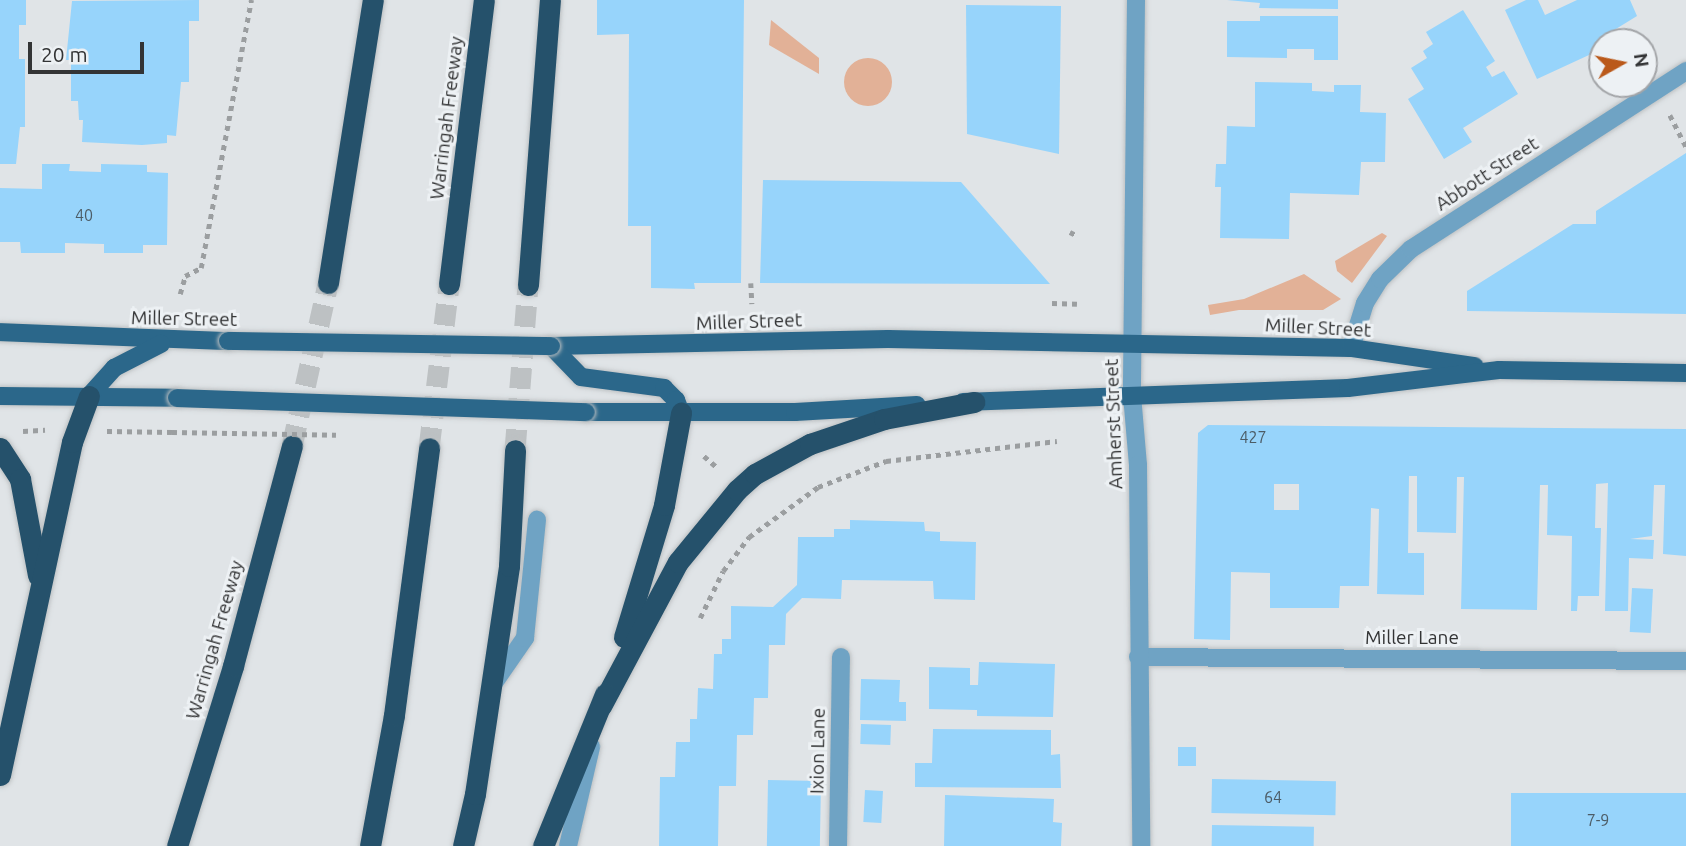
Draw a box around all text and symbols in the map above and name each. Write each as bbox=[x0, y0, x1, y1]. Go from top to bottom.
scale bar bbox=[32, 28, 147, 72]
north arrow bbox=[1588, 28, 1658, 98]
street label: Warringah Freeway bbox=[426, 35, 468, 201]
text: 20 m bbox=[41, 42, 88, 66]
text: N bbox=[1630, 51, 1654, 69]
street label: Abbott Street bbox=[1431, 132, 1543, 216]
house number: 40 bbox=[75, 205, 93, 225]
street label: Miller Street bbox=[131, 307, 237, 331]
street label: Miller Street bbox=[696, 309, 802, 335]
street label: Miller Street bbox=[1264, 314, 1372, 342]
street label: Amherst Street bbox=[1100, 358, 1128, 490]
house number: 427 bbox=[1239, 427, 1267, 447]
street label: Warringah Freeway bbox=[181, 558, 249, 722]
street label: Miller Lane bbox=[1365, 627, 1459, 649]
street label: Ixion Lane bbox=[806, 708, 830, 794]
house number: 64 bbox=[1264, 787, 1282, 807]
house number: 7-9 bbox=[1587, 810, 1609, 830]

